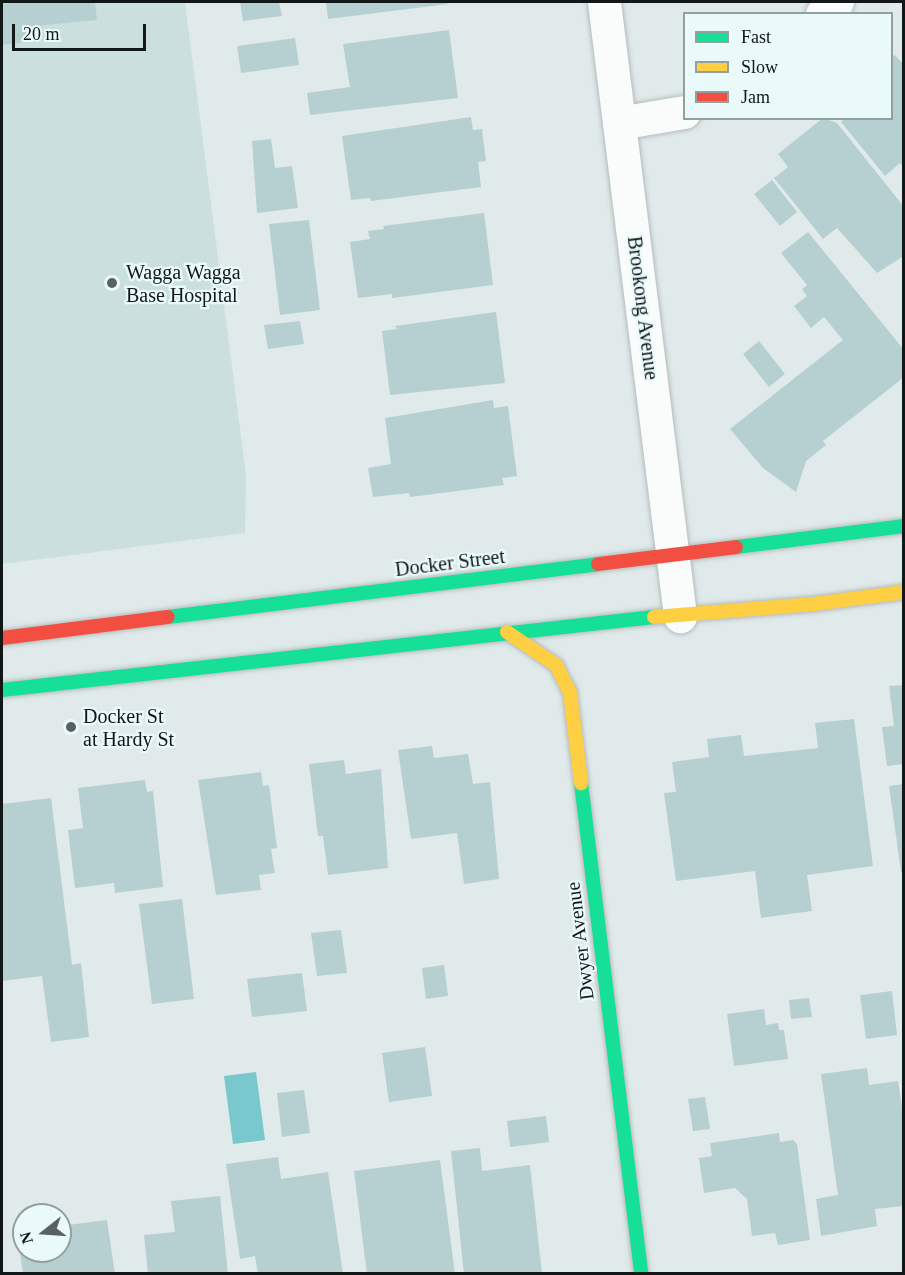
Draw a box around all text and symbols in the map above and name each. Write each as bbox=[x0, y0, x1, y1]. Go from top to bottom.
scale bar bbox=[15, 12, 148, 50]
legend bbox=[683, 12, 893, 120]
text: 20 m bbox=[23, 24, 60, 44]
text: Fast bbox=[741, 27, 771, 47]
text: Slow bbox=[741, 57, 778, 77]
text: Jam bbox=[741, 87, 770, 107]
street label: Brookong Avenue bbox=[622, 234, 664, 382]
place label: Wagga Wagga Base Hospital bbox=[126, 260, 241, 307]
marker: Wagga Wagga Base Hospital bbox=[103, 274, 121, 292]
street label: Docker Street bbox=[394, 544, 506, 582]
place label: Docker St at Hardy St bbox=[83, 704, 174, 751]
marker: Docker St at Hardy St bbox=[64, 720, 78, 734]
street label: Dwyer Avenue bbox=[561, 880, 599, 1002]
north arrow bbox=[12, 1203, 72, 1263]
text: N bbox=[16, 1230, 36, 1246]

